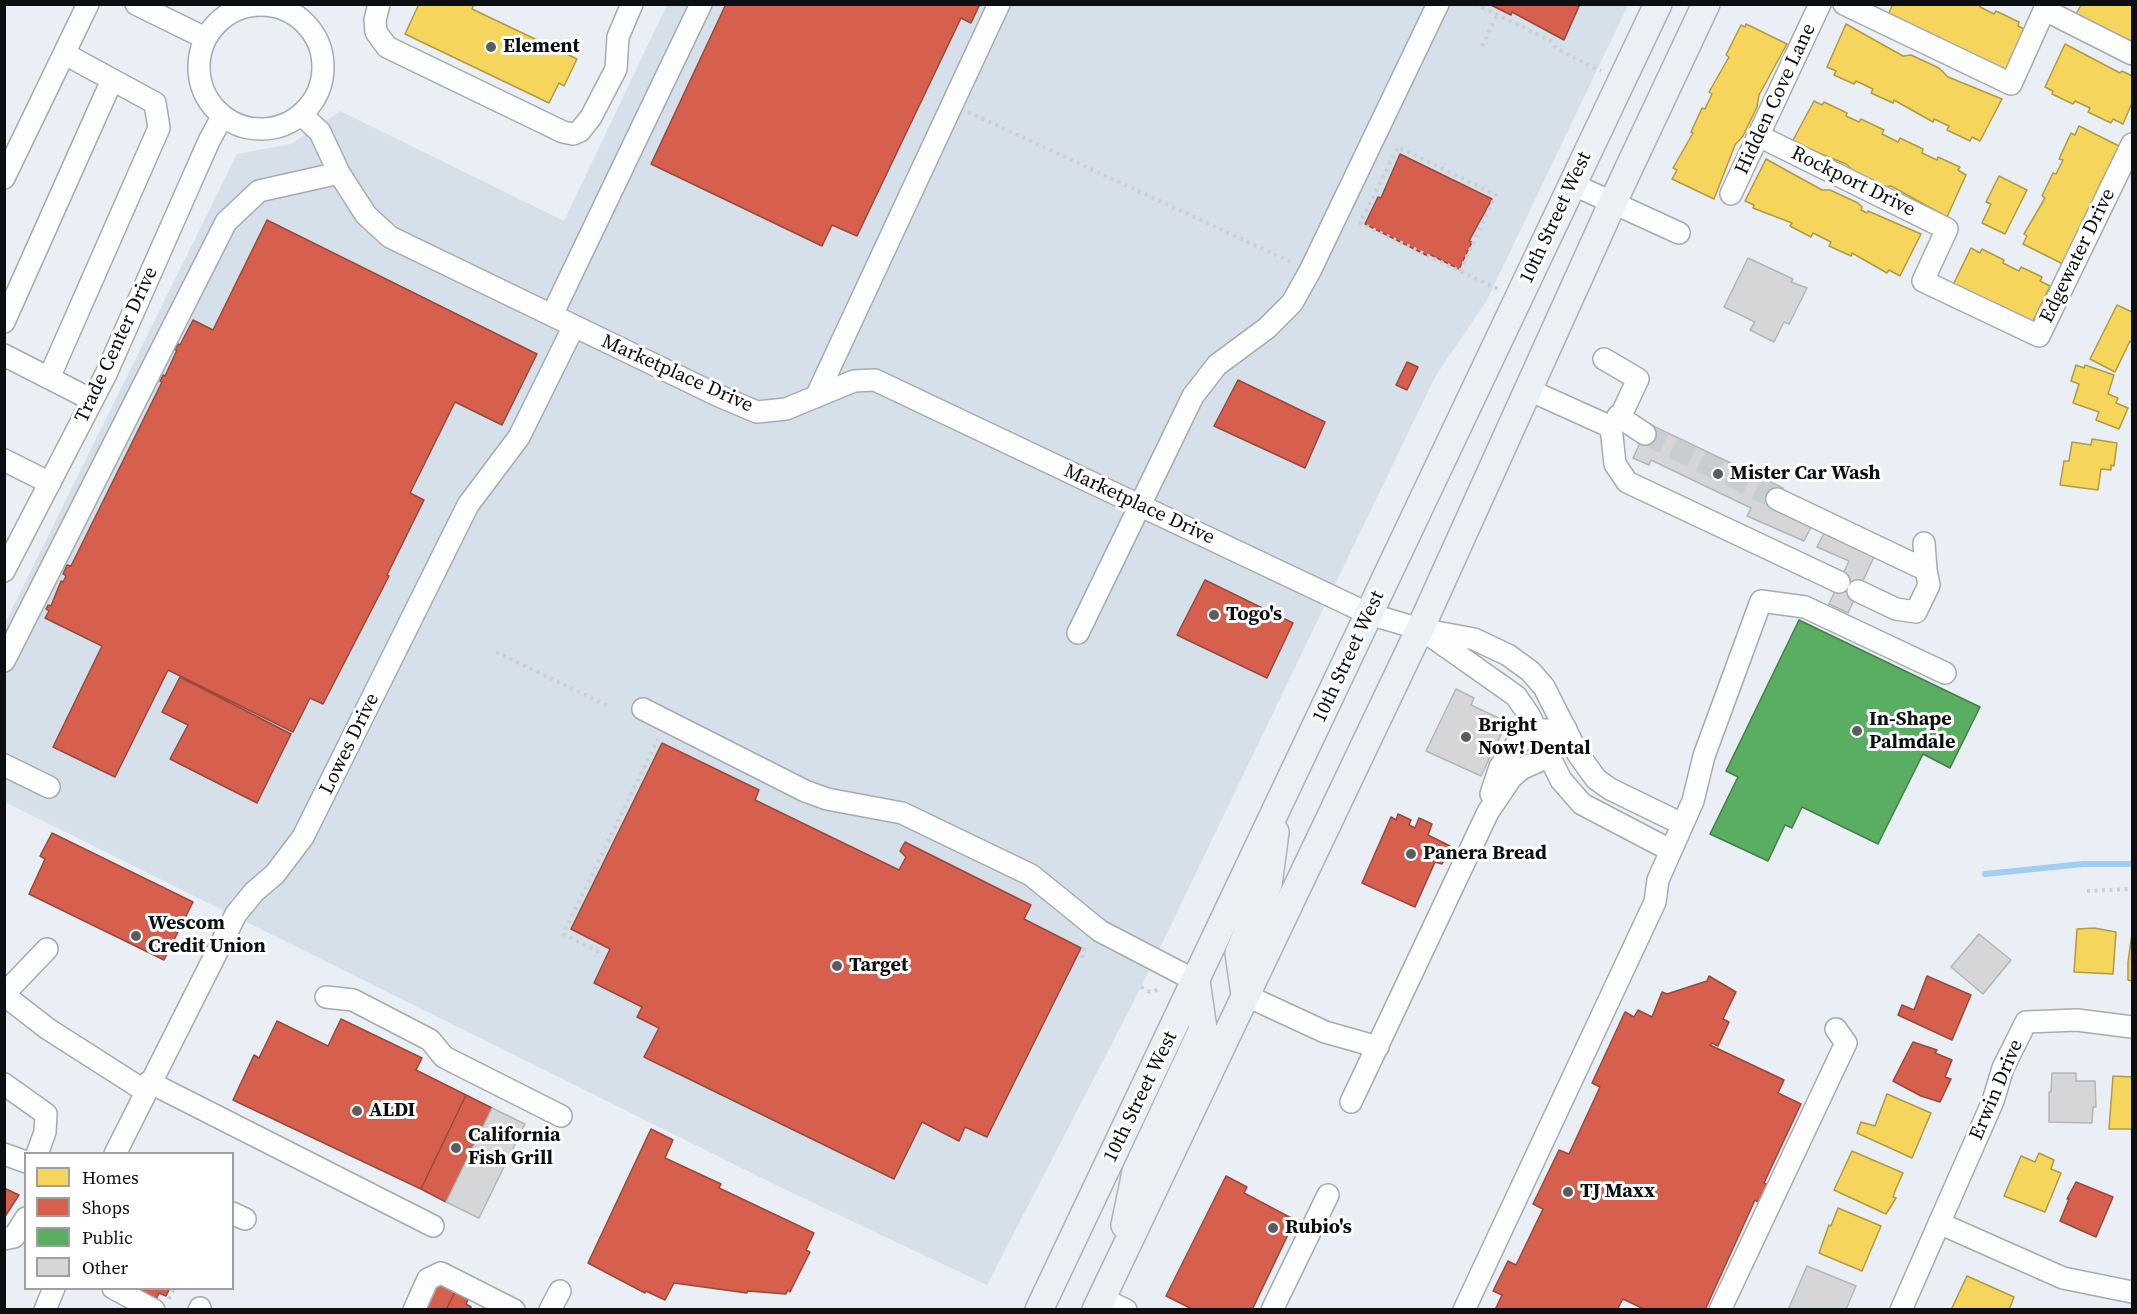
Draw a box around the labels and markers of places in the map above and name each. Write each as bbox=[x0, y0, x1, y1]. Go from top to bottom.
place label: Element bbox=[503, 35, 580, 59]
marker: Element bbox=[484, 40, 498, 54]
place label: Mister Car Wash bbox=[1730, 462, 1881, 486]
marker: Mister Car Wash bbox=[1711, 467, 1725, 481]
place label: Togo's bbox=[1226, 603, 1282, 627]
marker: Togo's bbox=[1207, 608, 1221, 622]
place label: In-Shape Palmdale bbox=[1869, 708, 1955, 755]
place label: Bright Now! Dental bbox=[1478, 714, 1591, 761]
marker: In-Shape Palmdale bbox=[1850, 724, 1864, 738]
marker: Bright Now! Dental bbox=[1459, 730, 1473, 744]
place label: Panera Bread bbox=[1423, 842, 1547, 866]
marker: Panera Bread bbox=[1404, 847, 1418, 861]
place label: Wescom Credit Union bbox=[148, 912, 266, 959]
marker: Wescom Credit Union bbox=[129, 929, 143, 943]
place label: Target bbox=[849, 954, 908, 978]
marker: Target bbox=[830, 959, 844, 973]
place label: ALDI bbox=[369, 1099, 415, 1123]
marker: ALDI bbox=[350, 1104, 364, 1118]
place label: California Fish Grill bbox=[468, 1124, 561, 1171]
marker: California Fish Grill bbox=[449, 1141, 463, 1155]
place label: TJ Maxx bbox=[1580, 1180, 1655, 1204]
marker: TJ Maxx bbox=[1561, 1185, 1575, 1199]
place label: Rubio's bbox=[1285, 1216, 1352, 1240]
marker: Rubio's bbox=[1266, 1221, 1280, 1235]

